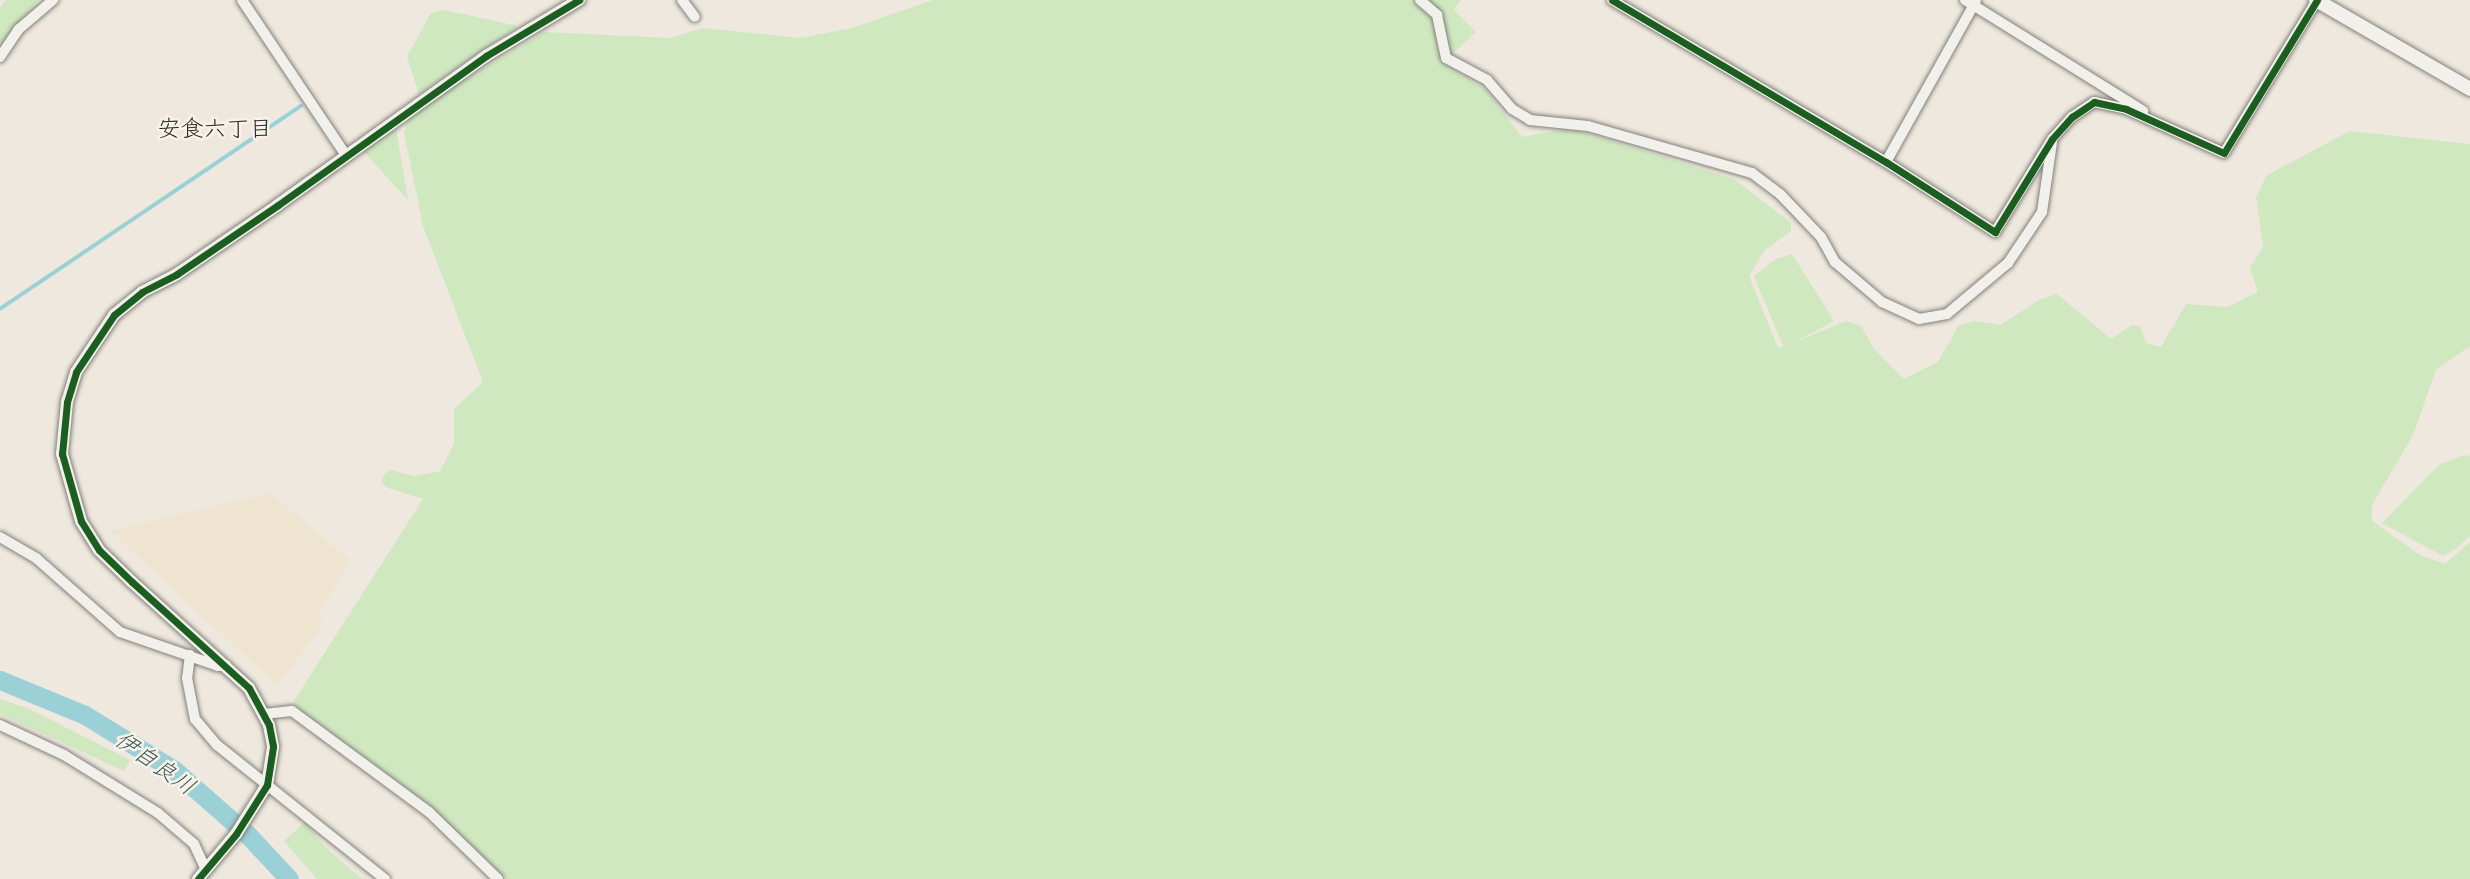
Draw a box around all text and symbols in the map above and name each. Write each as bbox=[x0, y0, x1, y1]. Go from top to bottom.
district label: 安食六丁目 bbox=[158, 113, 272, 141]
water label: 伊自良川 bbox=[110, 724, 202, 800]

